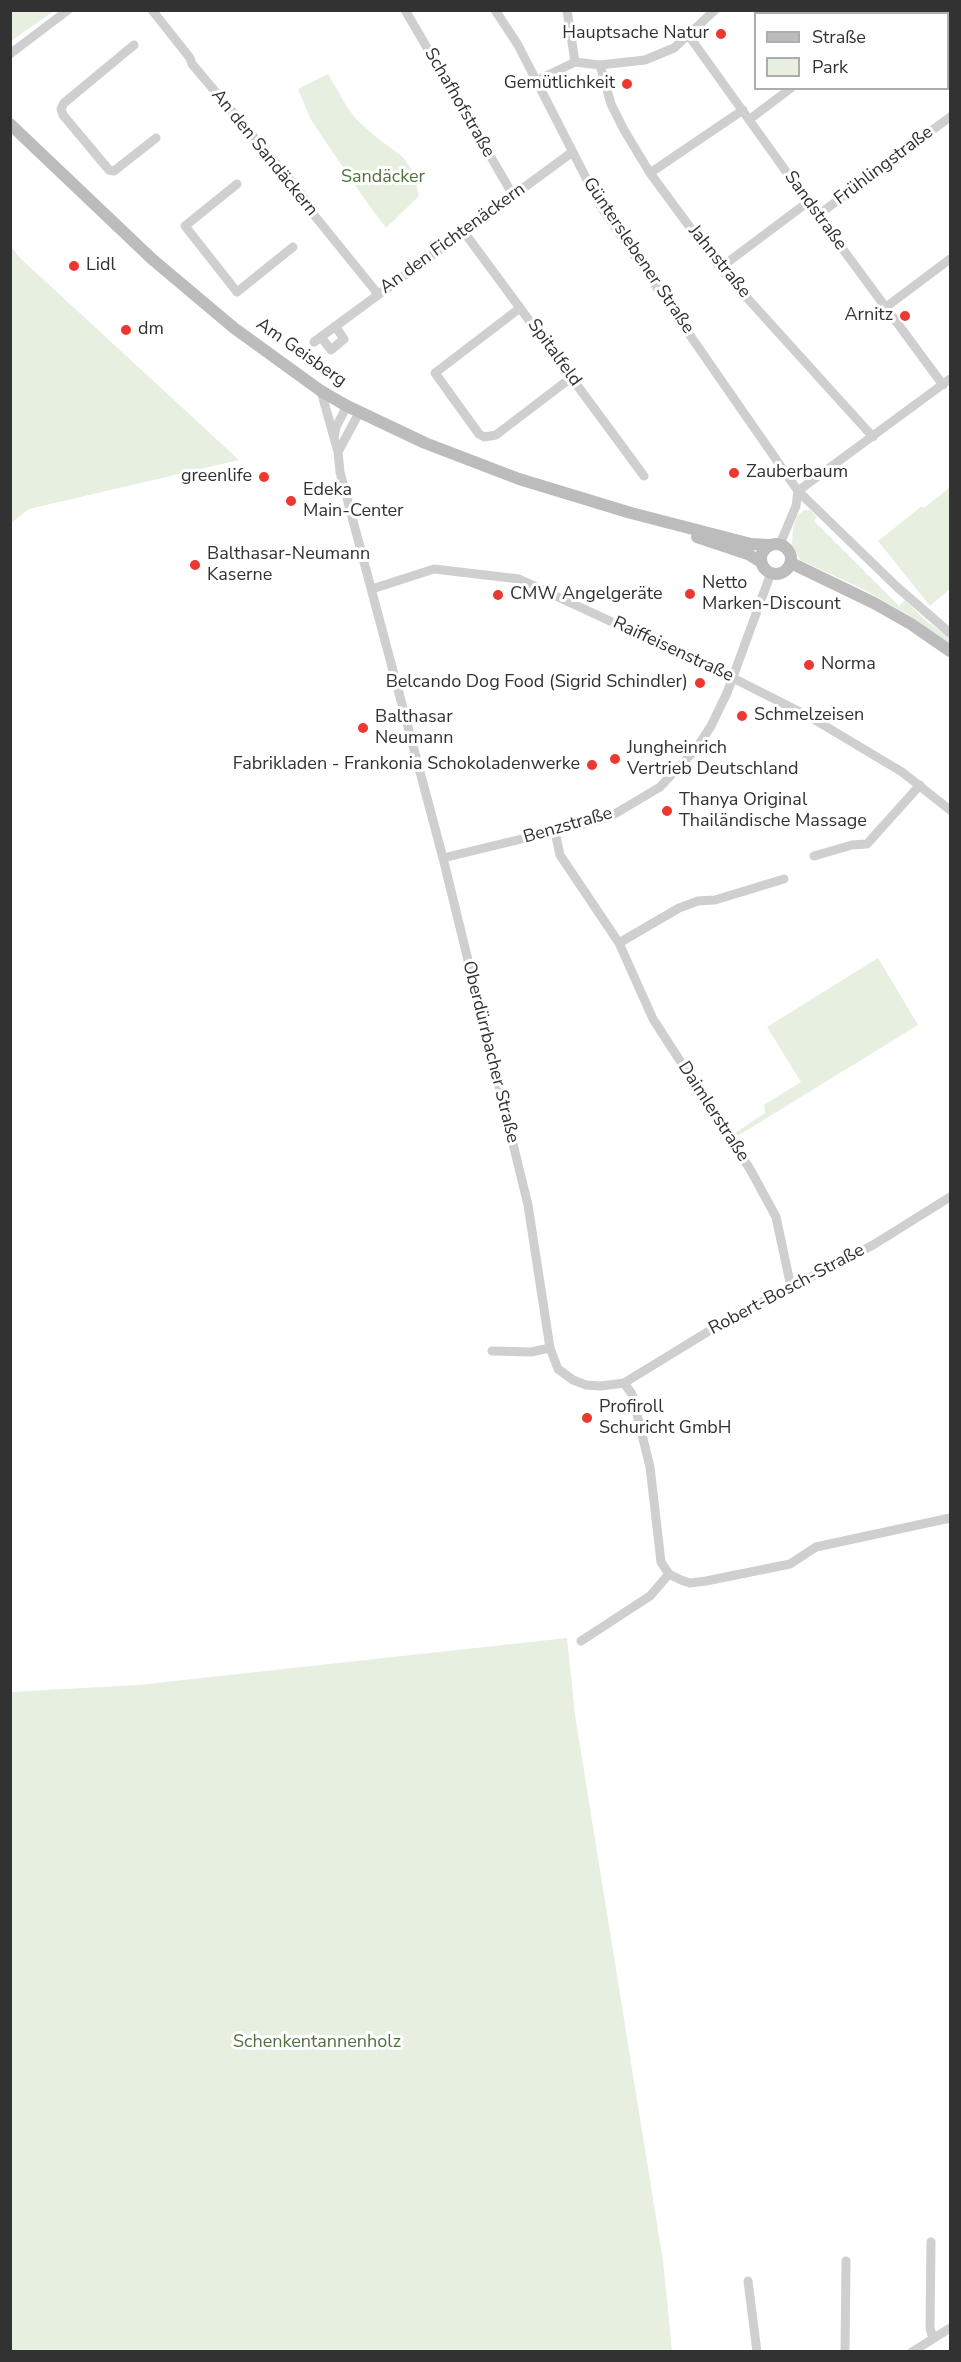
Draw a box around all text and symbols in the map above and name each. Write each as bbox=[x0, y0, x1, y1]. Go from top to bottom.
legend bbox=[754, 12, 949, 90]
place label: Hauptsache Natur bbox=[562, 23, 709, 45]
text: Straße bbox=[812, 25, 866, 49]
marker: Hauptsache Natur bbox=[714, 27, 728, 41]
street label: Schafhofstraße bbox=[419, 45, 499, 161]
text: Park bbox=[812, 55, 848, 79]
place label: Gemütlichkeit bbox=[504, 73, 615, 95]
marker: Gemütlichkeit bbox=[620, 77, 634, 91]
street label: An den Sandäckern bbox=[206, 85, 322, 221]
street label: Frühlingstraße bbox=[830, 122, 938, 210]
park label: Sandäcker bbox=[341, 167, 425, 189]
street label: Sandstraße bbox=[779, 167, 851, 255]
street label: Günterslebener Straße bbox=[578, 174, 698, 338]
street label: An den Fichtenäckern bbox=[376, 179, 530, 299]
street label: Jahnstraße bbox=[683, 221, 755, 303]
place label: Lidl bbox=[86, 255, 116, 277]
marker: Lidl bbox=[67, 259, 81, 273]
place label: Arnitz bbox=[844, 305, 893, 327]
marker: Arnitz bbox=[898, 309, 912, 323]
street label: Am Geisberg bbox=[252, 314, 350, 392]
street label: Spitalfeld bbox=[522, 315, 586, 391]
place label: dm bbox=[138, 319, 164, 341]
marker: dm bbox=[119, 323, 133, 337]
place label: Zauberbaum bbox=[746, 462, 848, 484]
place label: greenlife bbox=[181, 466, 252, 488]
marker: Zauberbaum bbox=[727, 466, 741, 480]
marker: greenlife bbox=[257, 470, 271, 484]
place label: Edeka Main-Center bbox=[303, 480, 403, 522]
marker: Edeka Main-Center bbox=[284, 494, 298, 508]
place label: Balthasar-Neumann Kaserne bbox=[207, 544, 370, 586]
marker: Balthasar-Neumann Kaserne bbox=[188, 558, 202, 572]
place label: Netto Marken-Discount bbox=[702, 573, 841, 616]
place label: CMW Angelgeräte bbox=[510, 584, 662, 606]
marker: Netto Marken-Discount bbox=[683, 587, 697, 601]
marker: CMW Angelgeräte bbox=[491, 588, 505, 602]
street label: Raiffeisenstraße bbox=[609, 613, 737, 687]
place label: Norma bbox=[821, 654, 876, 676]
marker: Norma bbox=[802, 658, 816, 672]
place label: Belcando Dog Food (Sigrid Schindler) bbox=[386, 672, 688, 694]
marker: Belcando Dog Food (Sigrid Schindler) bbox=[693, 676, 707, 690]
place label: Schmelzeisen bbox=[754, 705, 864, 727]
place label: Balthasar Neumann bbox=[375, 707, 453, 750]
marker: Schmelzeisen bbox=[735, 709, 749, 723]
marker: Balthasar Neumann bbox=[356, 721, 370, 735]
place label: Jungheinrich Vertrieb Deutschland bbox=[627, 738, 799, 780]
marker: Jungheinrich Vertrieb Deutschland bbox=[608, 752, 622, 766]
place label: Fabrikladen - Frankonia Schokoladenwerke bbox=[233, 754, 580, 776]
marker: Fabrikladen - Frankonia Schokoladenwerke bbox=[585, 758, 599, 772]
place label: Thanya Original Thailändische Massage bbox=[679, 790, 867, 832]
street label: Benzstraße bbox=[521, 803, 615, 849]
marker: Thanya Original Thailändische Massage bbox=[660, 804, 674, 818]
street label: Oberdürrbacher Straße bbox=[457, 959, 523, 1145]
street label: Daimlerstraße bbox=[673, 1058, 753, 1166]
street label: Robert-Bosch-Straße bbox=[706, 1240, 868, 1340]
place label: Profiroll Schuricht GmbH bbox=[599, 1397, 731, 1440]
marker: Profiroll Schuricht GmbH bbox=[580, 1411, 594, 1425]
park label: Schenkentannenholz bbox=[233, 2032, 401, 2054]

